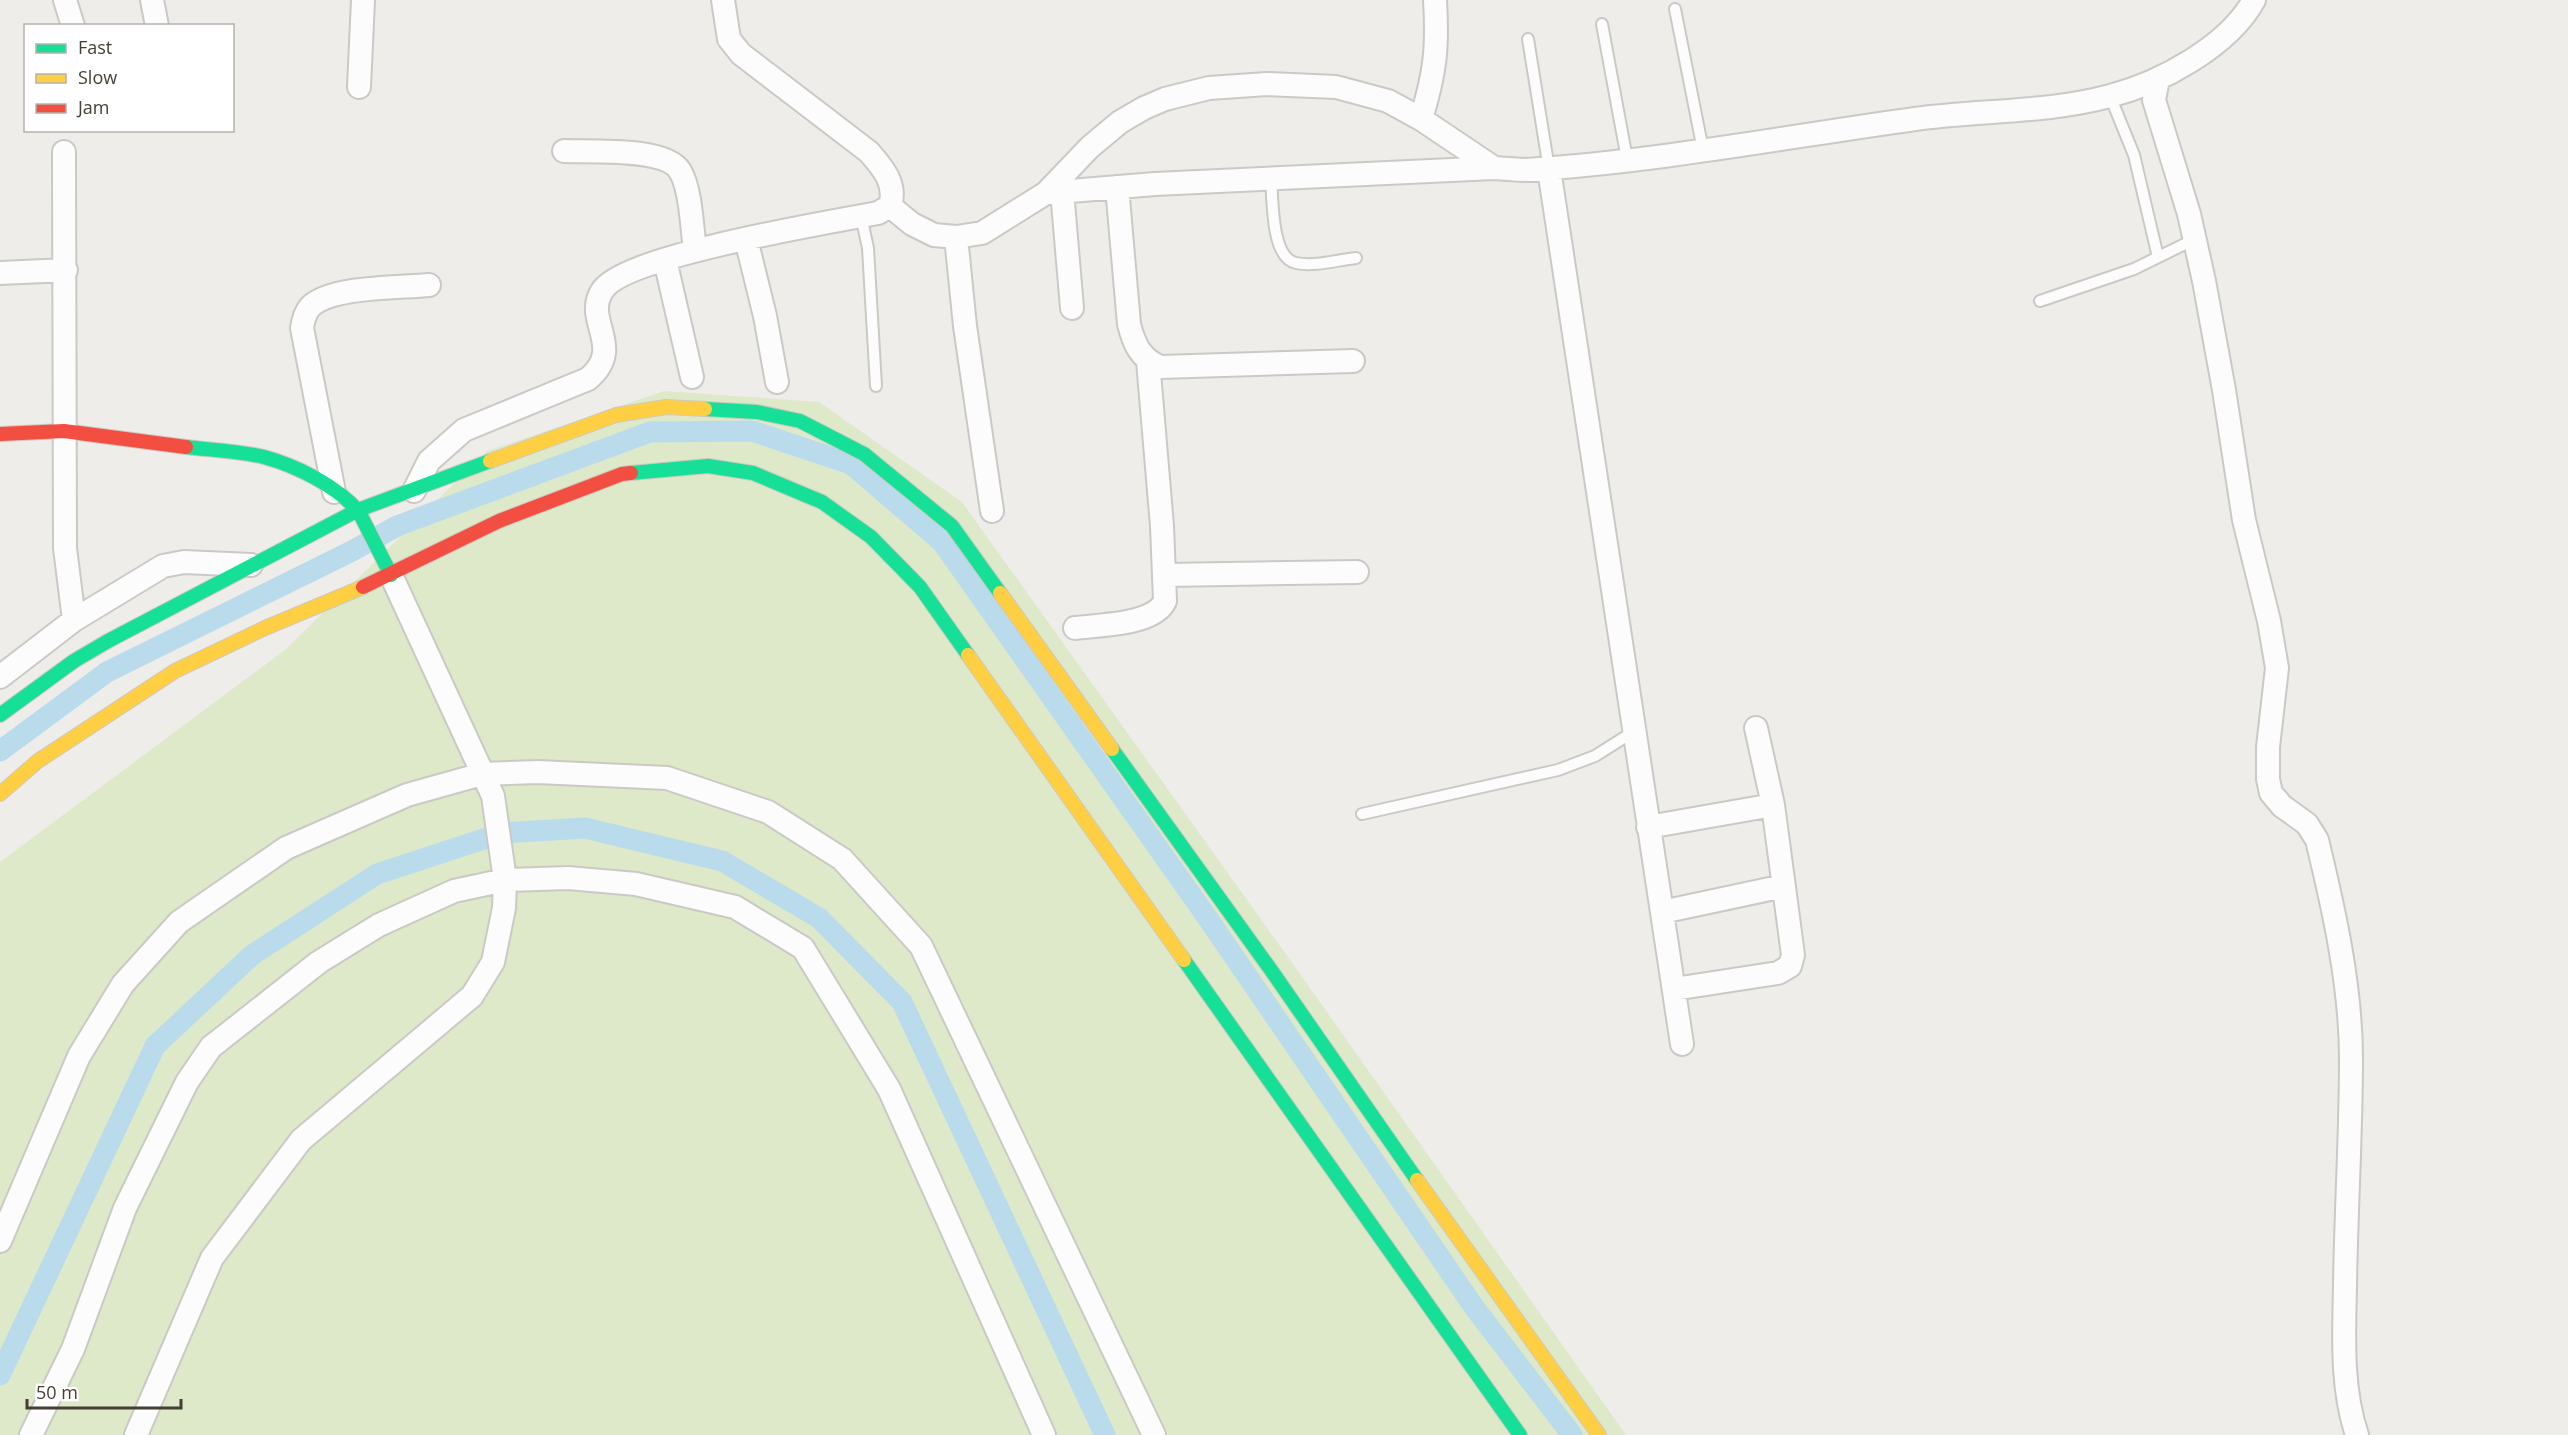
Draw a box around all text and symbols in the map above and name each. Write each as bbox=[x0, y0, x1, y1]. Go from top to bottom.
legend bbox=[24, 24, 234, 132]
text: Fast bbox=[78, 35, 112, 59]
text: Slow bbox=[78, 65, 117, 89]
text: Jam bbox=[76, 95, 110, 119]
scale bar bbox=[27, 1372, 182, 1410]
text: 50 m bbox=[36, 1380, 78, 1404]

